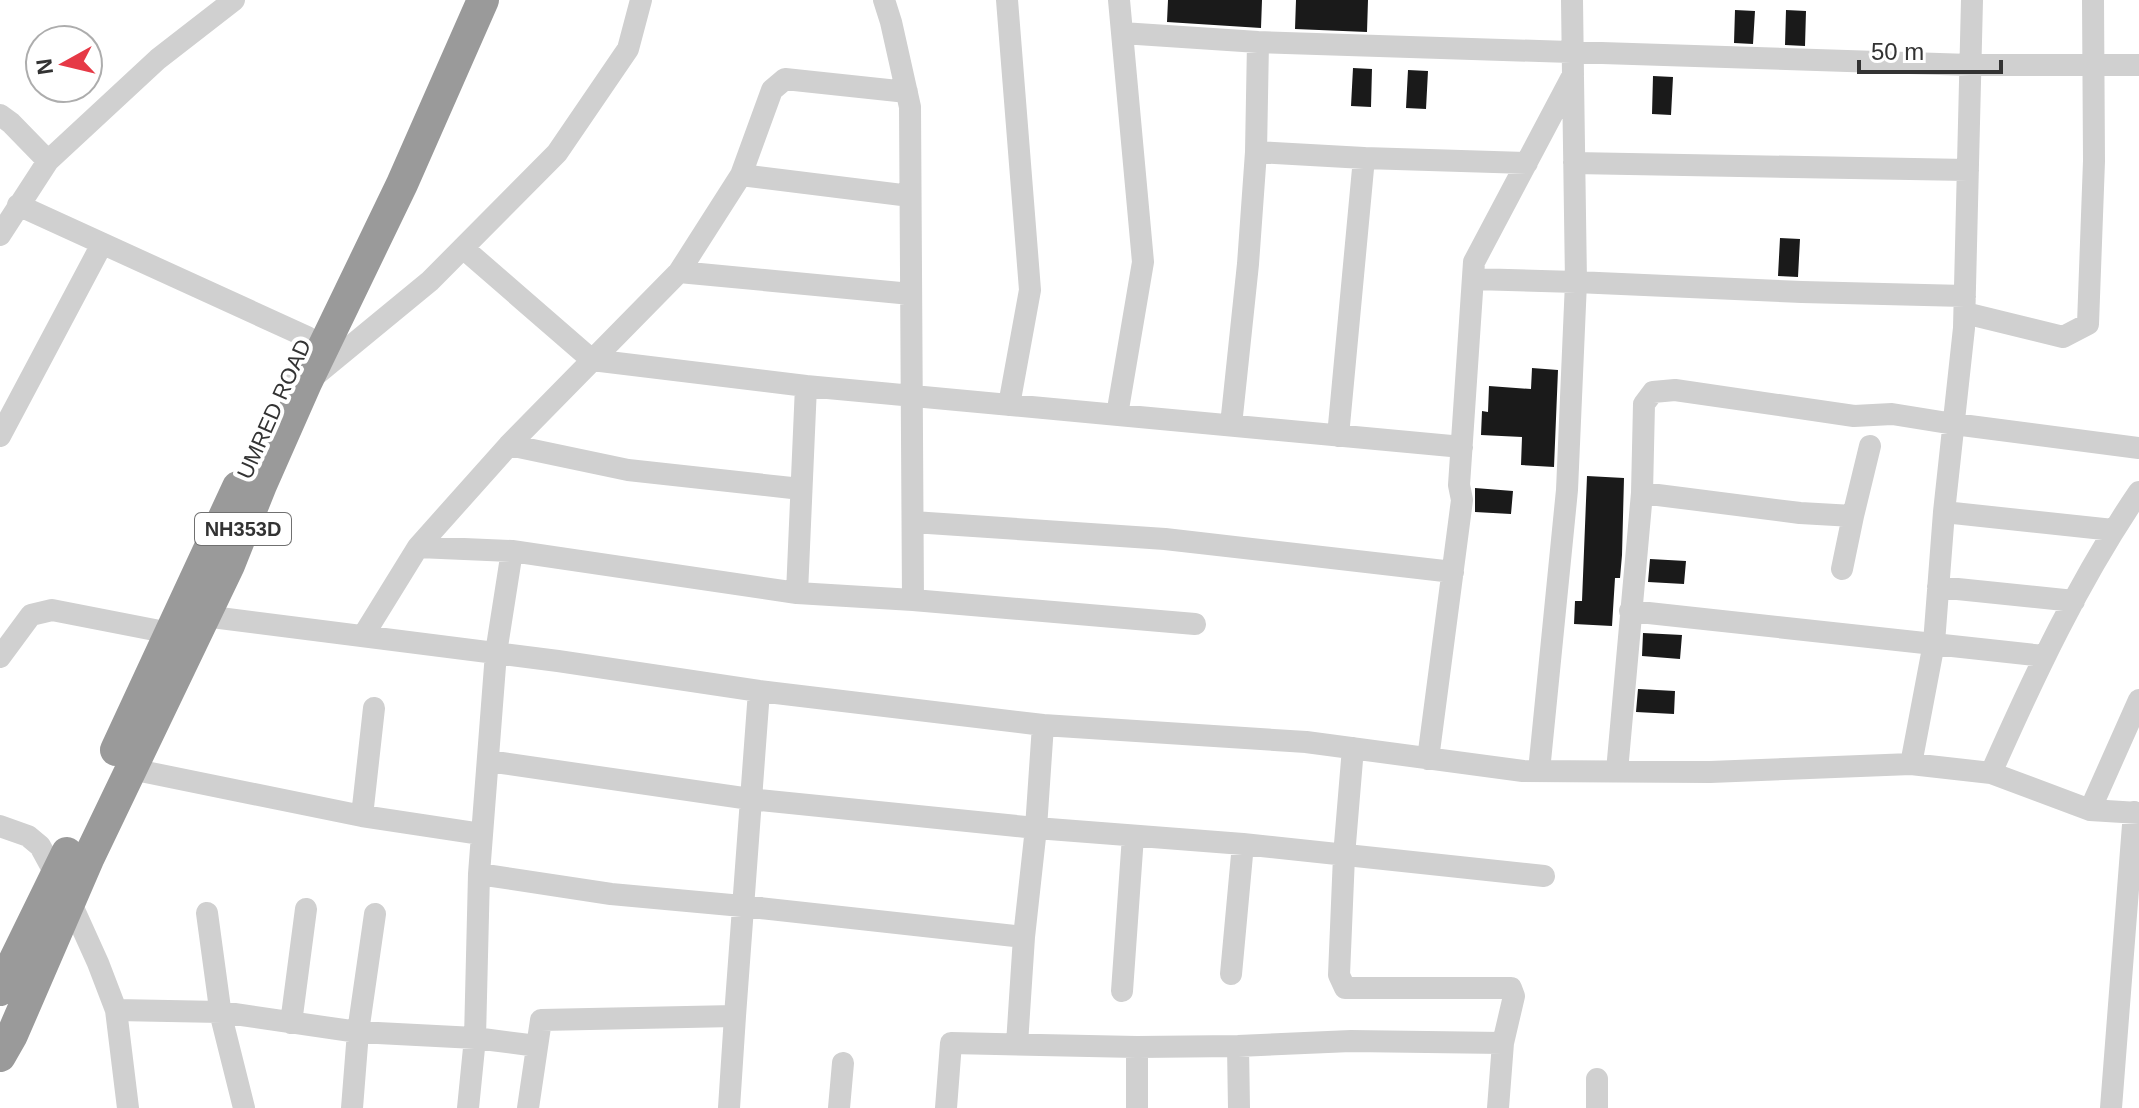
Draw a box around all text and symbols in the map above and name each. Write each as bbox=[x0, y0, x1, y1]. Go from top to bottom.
north arrow bbox=[24, 24, 104, 104]
scale bar bbox=[1859, 24, 2001, 74]
text: 50 m bbox=[1871, 38, 1924, 65]
text: N bbox=[31, 57, 58, 76]
street label: UMRED ROAD bbox=[232, 335, 316, 483]
road number: NH353D bbox=[195, 513, 291, 545]

